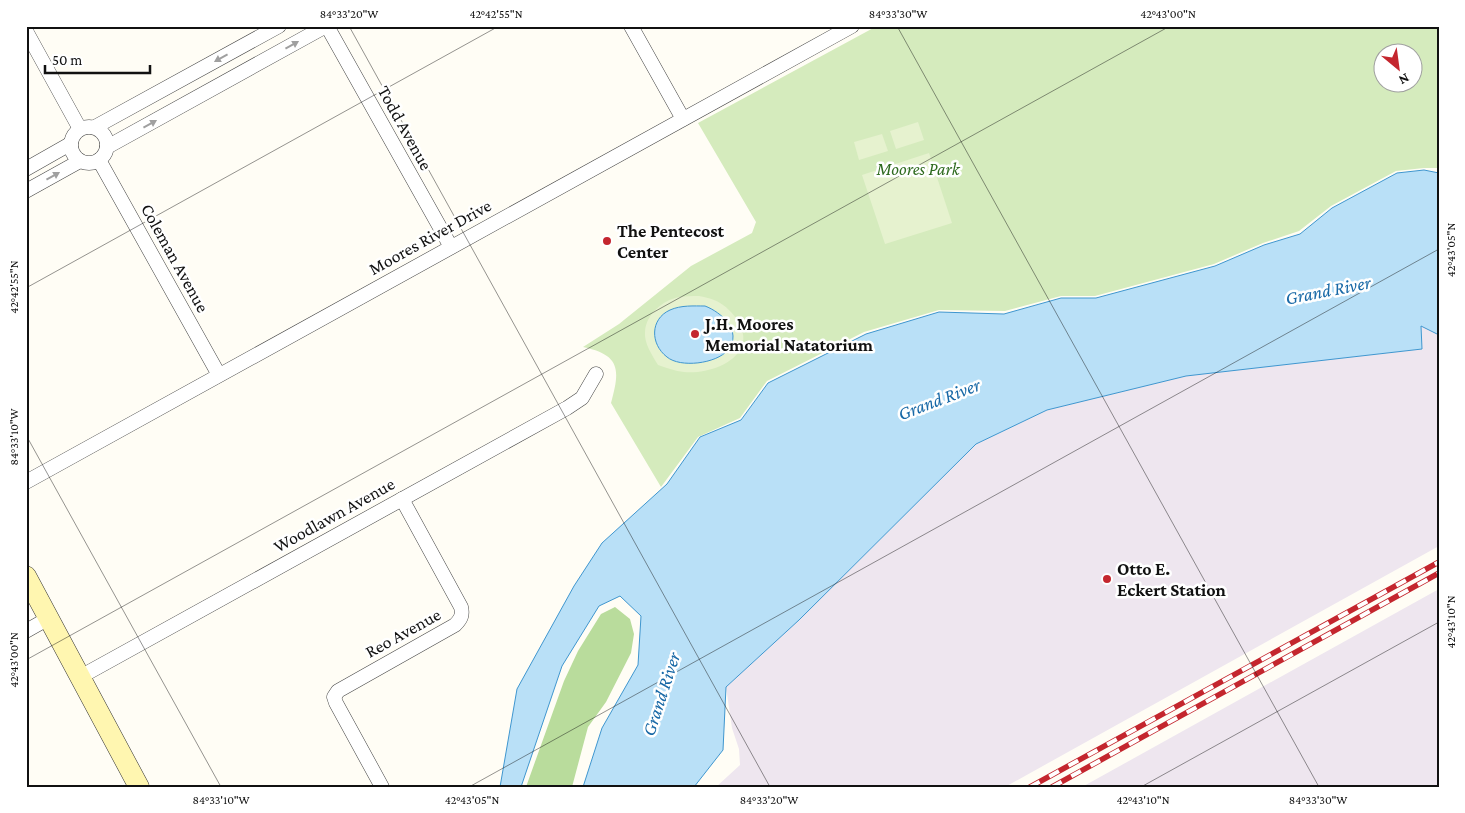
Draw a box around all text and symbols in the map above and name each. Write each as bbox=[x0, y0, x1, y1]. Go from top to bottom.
text: 84°33'20"W bbox=[320, 7, 378, 21]
text: 42°42'55"N bbox=[469, 7, 523, 21]
text: 84°33'30"W bbox=[869, 7, 927, 21]
text: 42°43'00"N bbox=[1140, 7, 1196, 21]
one-way arrow bbox=[285, 41, 299, 49]
scale bar bbox=[45, 42, 150, 74]
north arrow bbox=[1372, 42, 1422, 92]
text: 50 m bbox=[52, 52, 82, 68]
one-way arrow bbox=[214, 54, 229, 62]
text: N bbox=[1396, 70, 1412, 89]
street label: Todd Avenue bbox=[374, 82, 436, 174]
one-way arrow bbox=[142, 120, 157, 128]
park label: Moores Park bbox=[875, 159, 961, 179]
one-way arrow bbox=[46, 172, 60, 180]
street label: Moores River Drive bbox=[365, 195, 495, 279]
street label: Coleman Avenue bbox=[137, 200, 213, 316]
place label: The Pentecost Center bbox=[617, 221, 725, 262]
text: 42°43'05"N bbox=[1444, 223, 1458, 277]
marker: The Pentecost Center bbox=[601, 235, 613, 247]
text: 42°42'55"N bbox=[7, 260, 21, 314]
water label: Grand River bbox=[1284, 271, 1374, 309]
place label: J.H. Moores Memorial Natatorium bbox=[703, 314, 874, 355]
marker: J.H. Moores Memorial Natatorium bbox=[689, 328, 701, 340]
water label: Grand River bbox=[895, 373, 984, 424]
text: 84°33'10"W bbox=[7, 408, 21, 466]
street label: Woodlawn Avenue bbox=[270, 473, 398, 557]
place label: Otto E. Eckert Station bbox=[1117, 559, 1227, 600]
marker: Otto E. Eckert Station bbox=[1101, 573, 1113, 585]
text: 42°43'10"N bbox=[1444, 595, 1458, 649]
street label: Reo Avenue bbox=[362, 604, 444, 662]
text: 42°43'00"N bbox=[7, 632, 21, 688]
water label: Grand River bbox=[638, 648, 685, 738]
text: 84°33'10"W bbox=[192, 793, 250, 807]
text: 42°43'05"N bbox=[445, 793, 499, 807]
text: 84°33'20"W bbox=[740, 793, 798, 807]
text: 42°43'10"N bbox=[1116, 793, 1170, 807]
text: 84°33'30"W bbox=[1289, 793, 1347, 807]

